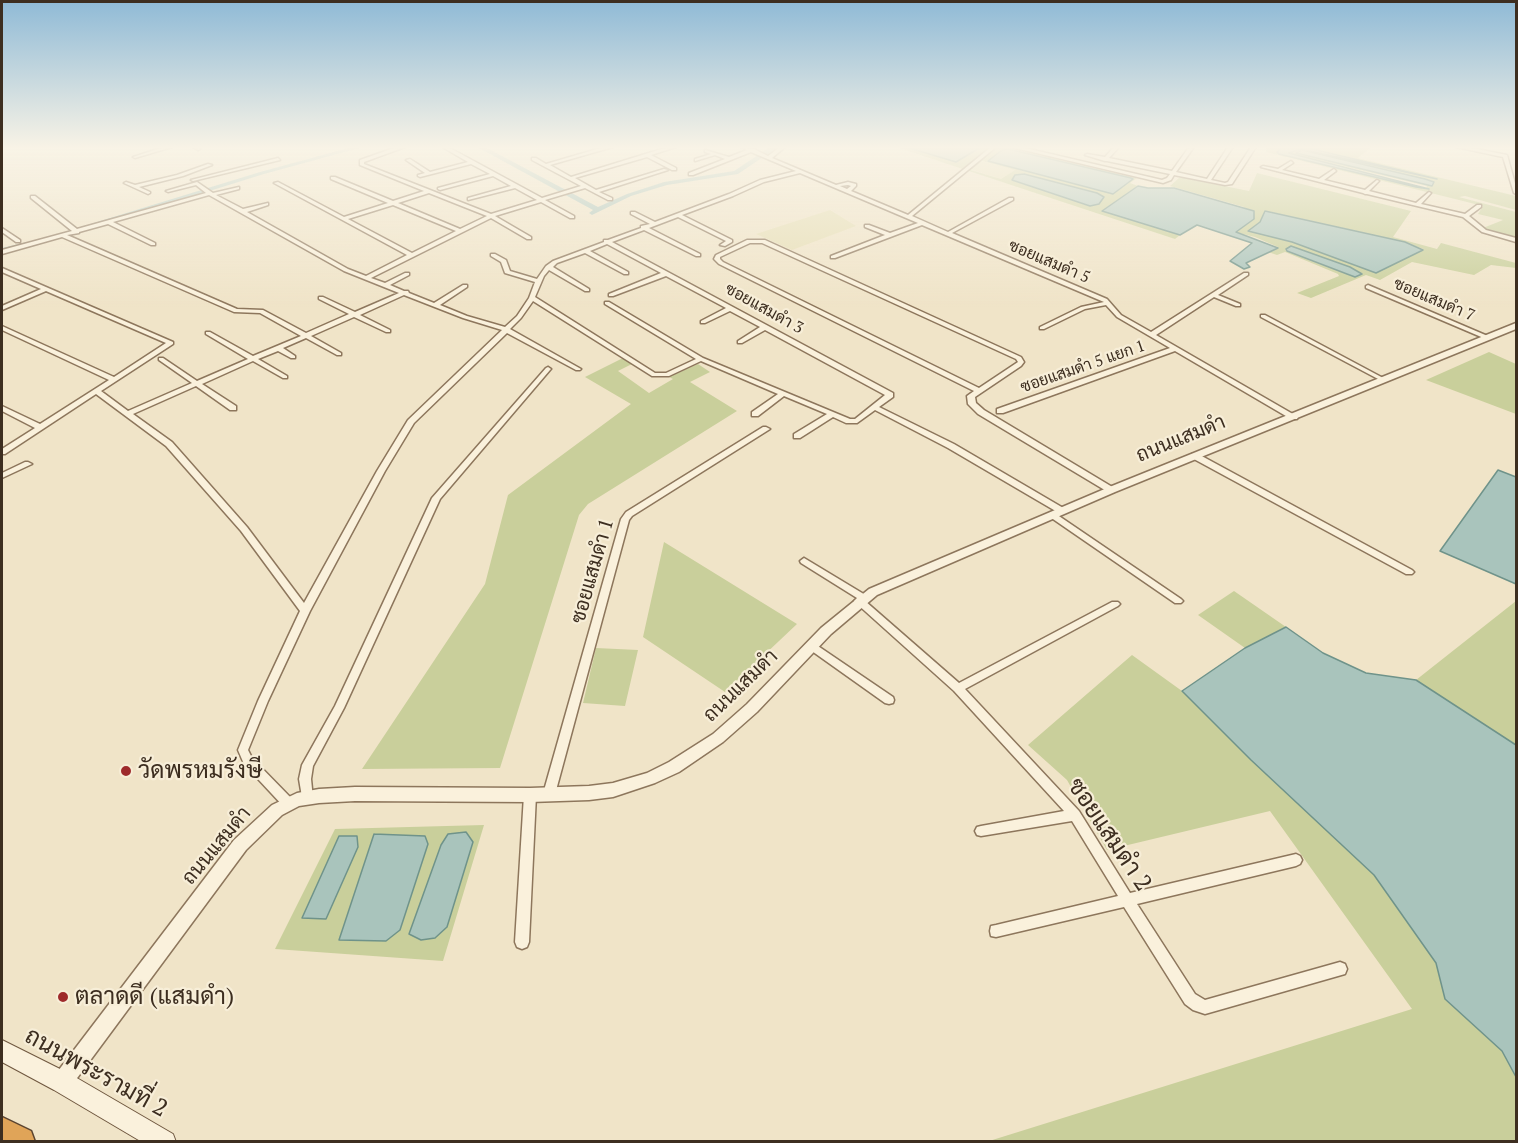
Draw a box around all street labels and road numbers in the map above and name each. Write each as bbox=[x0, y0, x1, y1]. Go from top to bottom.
street label: ซอยแสมดำ 5 bbox=[1005, 236, 1093, 288]
street label: ซอยแสมดำ 7 bbox=[1390, 274, 1478, 326]
street label: ซอยแสมดำ 3 bbox=[722, 280, 806, 338]
street label: ซอยแสมดำ 5 แยก 1 bbox=[1018, 337, 1148, 397]
street label: ถนนแสมดำ bbox=[1133, 410, 1229, 468]
street label: ซอยแสมดำ 1 bbox=[567, 516, 619, 626]
street label: ถนนแสมดำ bbox=[699, 645, 783, 727]
street label: ซอยแสมดำ 2 bbox=[1061, 773, 1157, 897]
street label: ถนนแสมดำ bbox=[178, 802, 256, 890]
street label: ถนนพระรามที่ 2 bbox=[20, 1022, 172, 1124]

